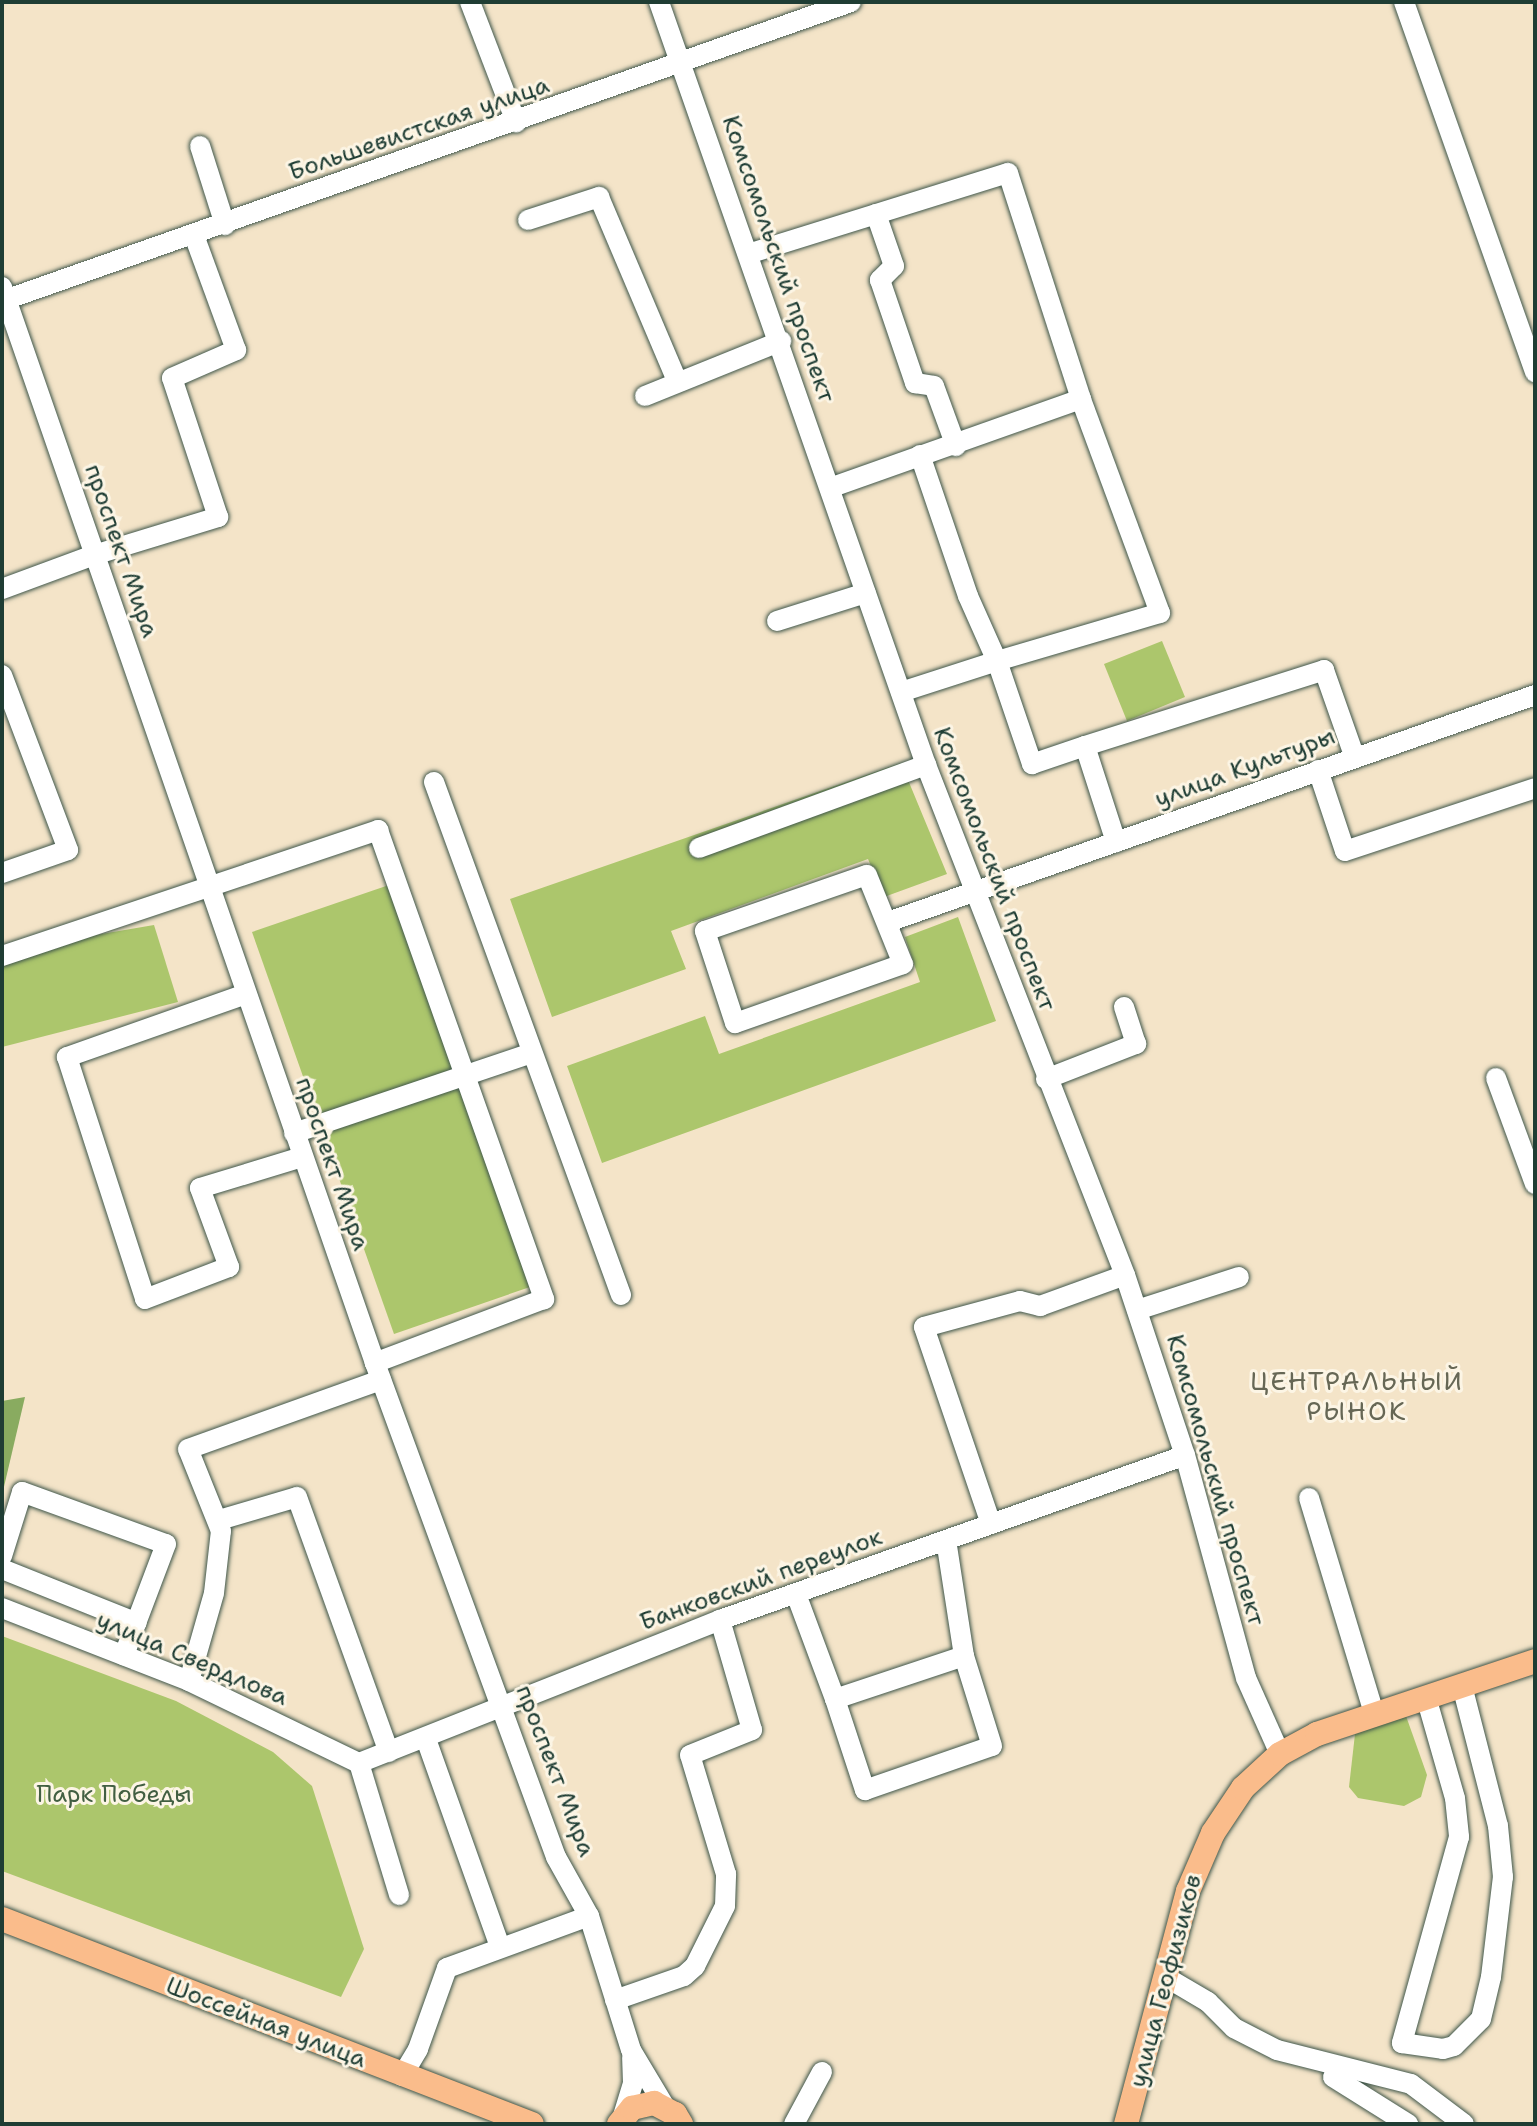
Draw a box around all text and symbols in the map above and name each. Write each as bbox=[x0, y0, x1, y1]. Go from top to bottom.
street label: Большевистская улица bbox=[285, 71, 553, 187]
street label: Комсомольский проспект bbox=[715, 112, 841, 406]
street label: проспект Мира bbox=[78, 461, 164, 641]
street label: улица Культуры bbox=[1151, 722, 1339, 814]
street label: Комсомольский проспект bbox=[927, 723, 1061, 1015]
street label: проспект Мира bbox=[289, 1074, 375, 1254]
street label: Комсомольский проспект bbox=[1160, 1331, 1270, 1629]
district label: ЦЕНТРАЛЬНЫЙ РЫНОК bbox=[1250, 1365, 1464, 1426]
street label: Банковский переулок bbox=[636, 1523, 886, 1637]
street label: улица Свердлова bbox=[92, 1606, 292, 1712]
street label: проспект Мира bbox=[509, 1681, 601, 1861]
park label: Парк Победы bbox=[36, 1781, 192, 1809]
street label: улица Геофизиков bbox=[1124, 1871, 1208, 2091]
street label: Шоссейная улица bbox=[162, 1972, 370, 2074]

